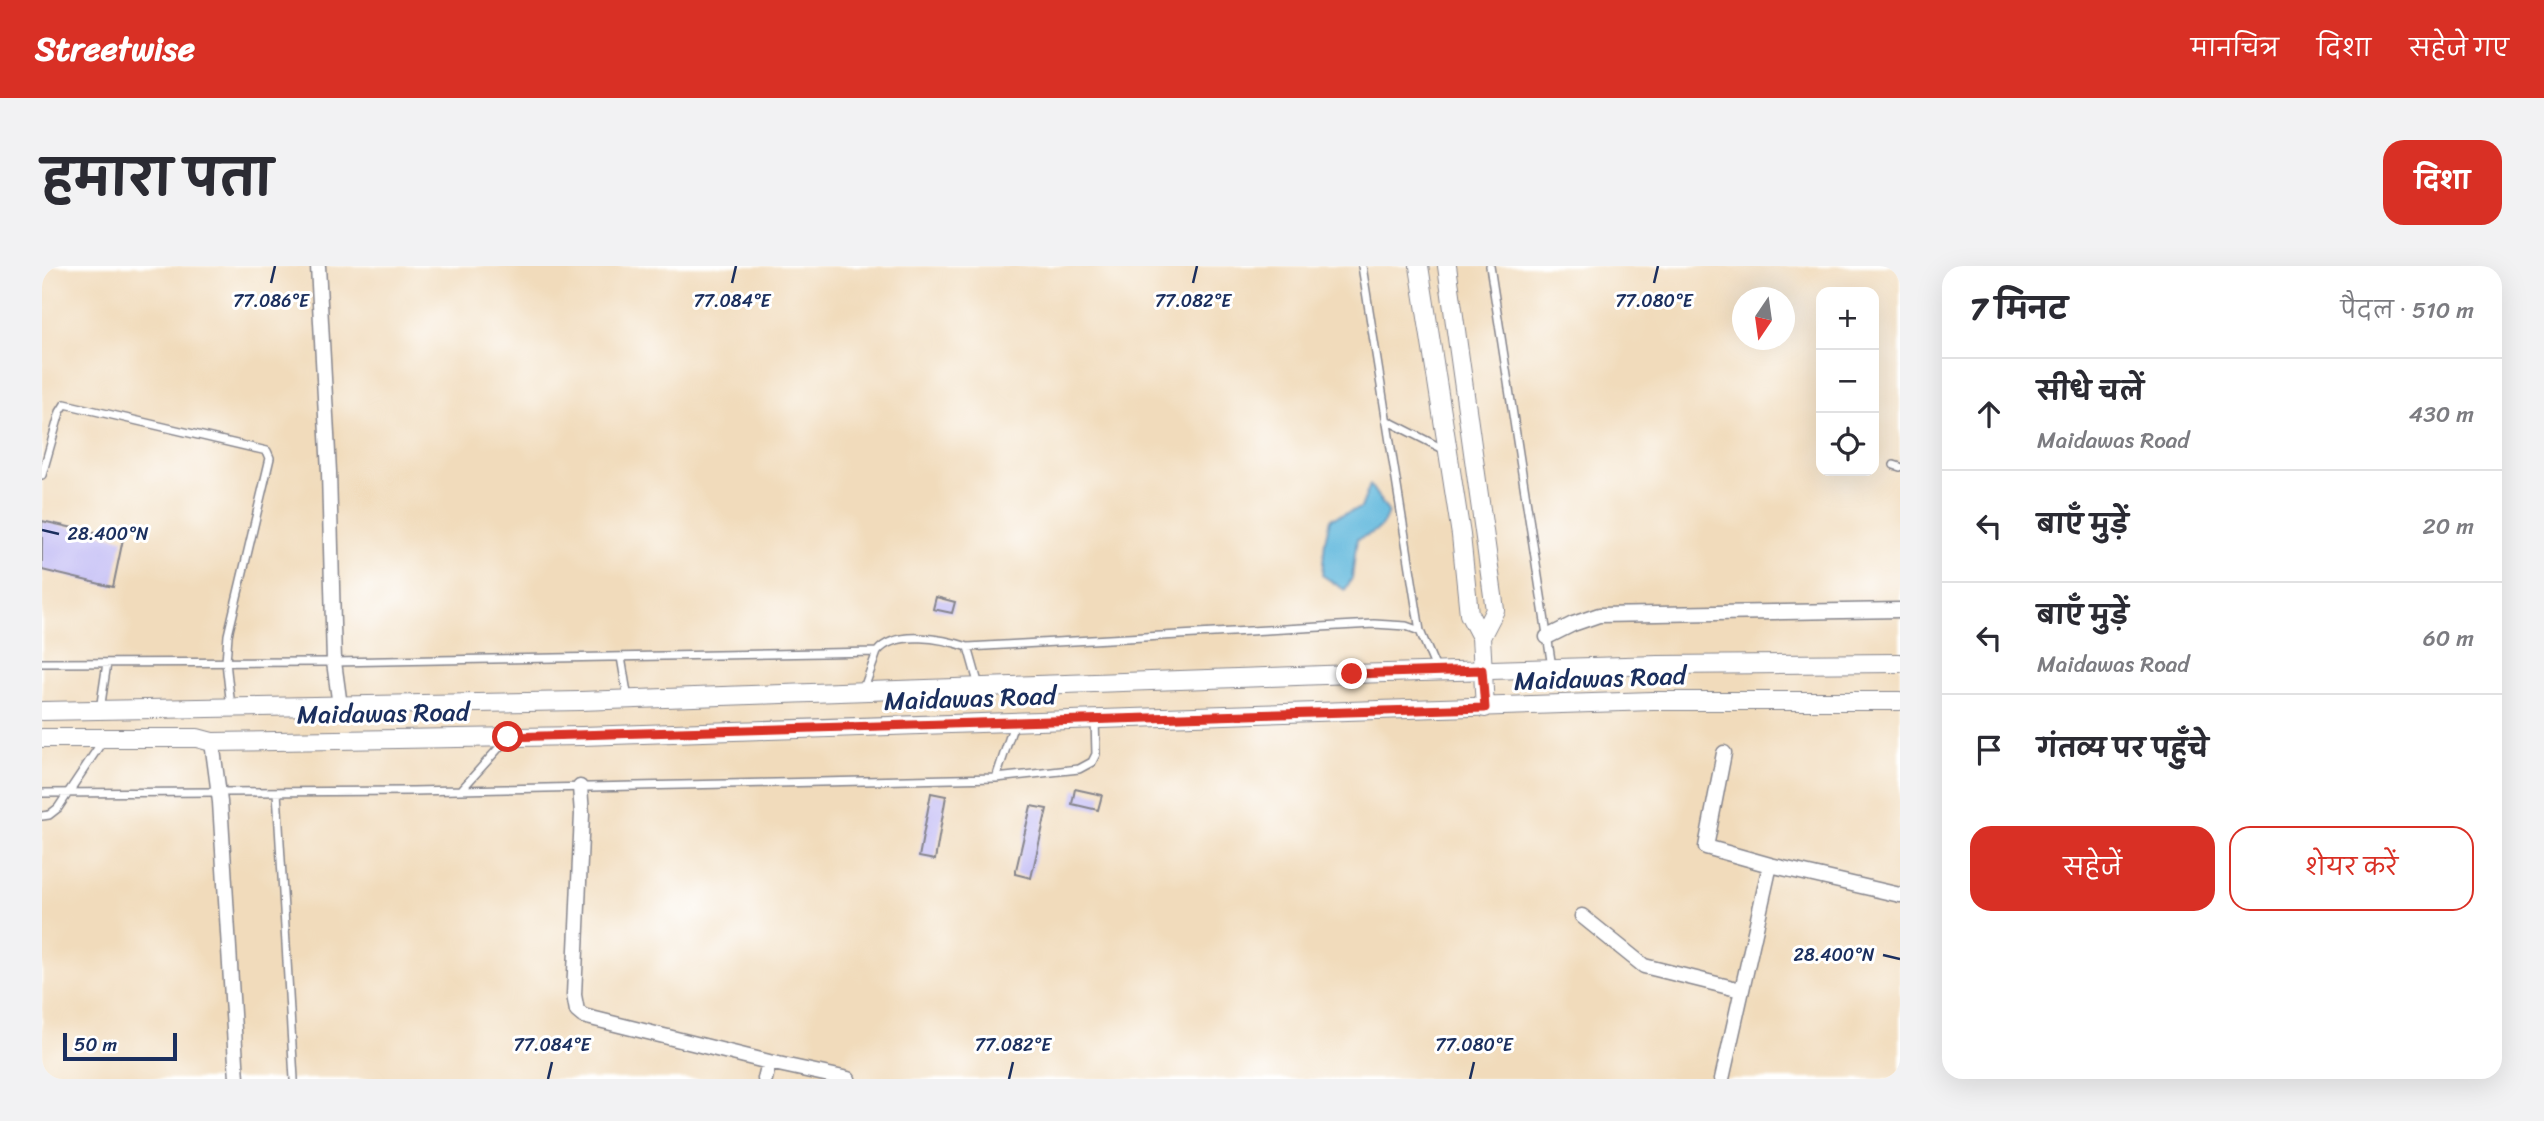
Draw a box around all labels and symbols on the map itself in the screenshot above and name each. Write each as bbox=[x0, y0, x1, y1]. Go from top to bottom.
text: 77.086°E bbox=[233, 285, 310, 317]
text: 77.084°E bbox=[693, 285, 772, 317]
text: 77.082°E bbox=[1155, 285, 1232, 317]
text: 77.080°E bbox=[1615, 285, 1694, 317]
north arrow bbox=[1732, 287, 1795, 350]
text: 28.400°N bbox=[68, 518, 149, 550]
street label: Maidawas Road bbox=[1513, 652, 1689, 704]
route end bbox=[1336, 658, 1367, 689]
street label: Maidawas Road bbox=[883, 672, 1059, 724]
street label: Maidawas Road bbox=[296, 688, 472, 738]
route start bbox=[492, 721, 523, 752]
text: 28.400°N bbox=[1794, 939, 1875, 971]
text: 77.084°E bbox=[513, 1029, 592, 1061]
text: 77.082°E bbox=[975, 1029, 1052, 1061]
text: 77.080°E bbox=[1435, 1029, 1514, 1061]
scale bar bbox=[63, 1030, 177, 1062]

